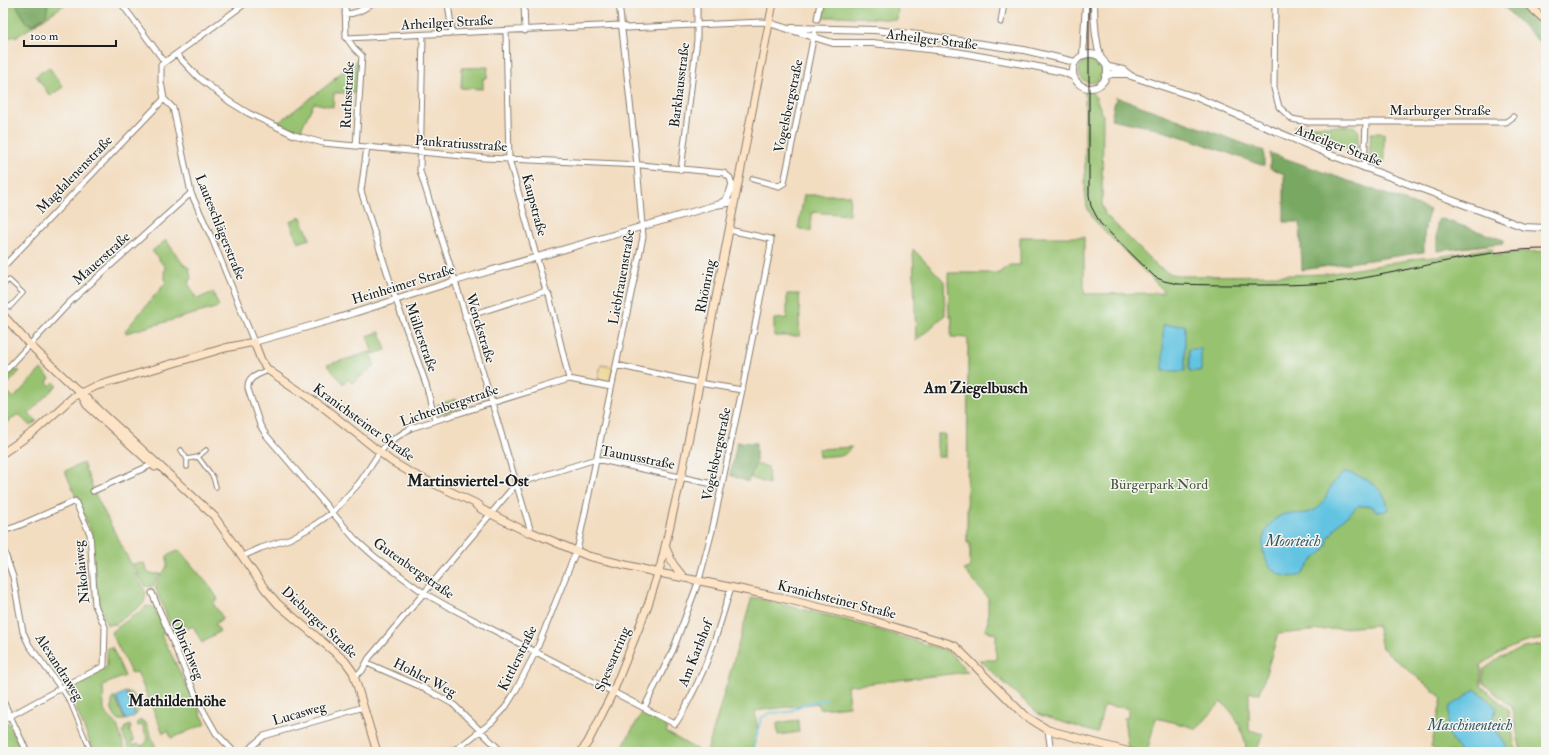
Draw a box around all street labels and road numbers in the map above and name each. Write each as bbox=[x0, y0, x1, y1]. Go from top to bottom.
street label: Arheilger Straße bbox=[400, 12, 494, 33]
street label: Arheilger Straße bbox=[884, 25, 979, 54]
street label: Barkhausstraße bbox=[666, 41, 693, 129]
street label: Vogelsbergstraße bbox=[770, 58, 807, 154]
street label: Ruthsstraße bbox=[337, 61, 358, 129]
street label: Marburger Straße bbox=[1389, 102, 1491, 119]
street label: Arheilger Straße bbox=[1292, 121, 1385, 170]
street label: Magdalenenstraße bbox=[33, 132, 116, 217]
street label: Pankratiusstraße bbox=[414, 132, 508, 155]
street label: Lauteschlägerstraße bbox=[192, 172, 250, 283]
street label: Kaupstraße bbox=[517, 172, 551, 238]
street label: Mauerstraße bbox=[69, 228, 134, 289]
street label: Liebfrauenstraße bbox=[605, 228, 638, 326]
street label: Rhönring bbox=[692, 257, 719, 314]
street label: Heinheimer Straße bbox=[350, 261, 457, 308]
street label: Wenckstraße bbox=[462, 290, 499, 365]
street label: Müllerstraße bbox=[402, 300, 441, 374]
street label: Kranichsteiner Straße bbox=[310, 380, 418, 465]
street label: Lichtenbergstraße bbox=[398, 381, 501, 430]
street label: Vogelsbergstraße bbox=[698, 406, 735, 502]
street label: Taunusstraße bbox=[600, 442, 676, 473]
street label: Gutenbergstraße bbox=[370, 534, 458, 603]
street label: Nikolaiweg bbox=[70, 538, 93, 604]
street label: Kranichsteiner Straße bbox=[776, 577, 898, 622]
street label: Dieburger Straße bbox=[278, 583, 361, 662]
street label: Am Karlshof bbox=[674, 615, 717, 690]
street label: Olbrichweg bbox=[167, 616, 208, 683]
street label: Kittlerstraße bbox=[494, 623, 541, 694]
street label: Spessartring bbox=[591, 623, 635, 695]
street label: Alexandraweg bbox=[31, 630, 88, 705]
street label: Hohler Weg bbox=[390, 654, 460, 701]
street label: Lucasweg bbox=[270, 697, 329, 729]

